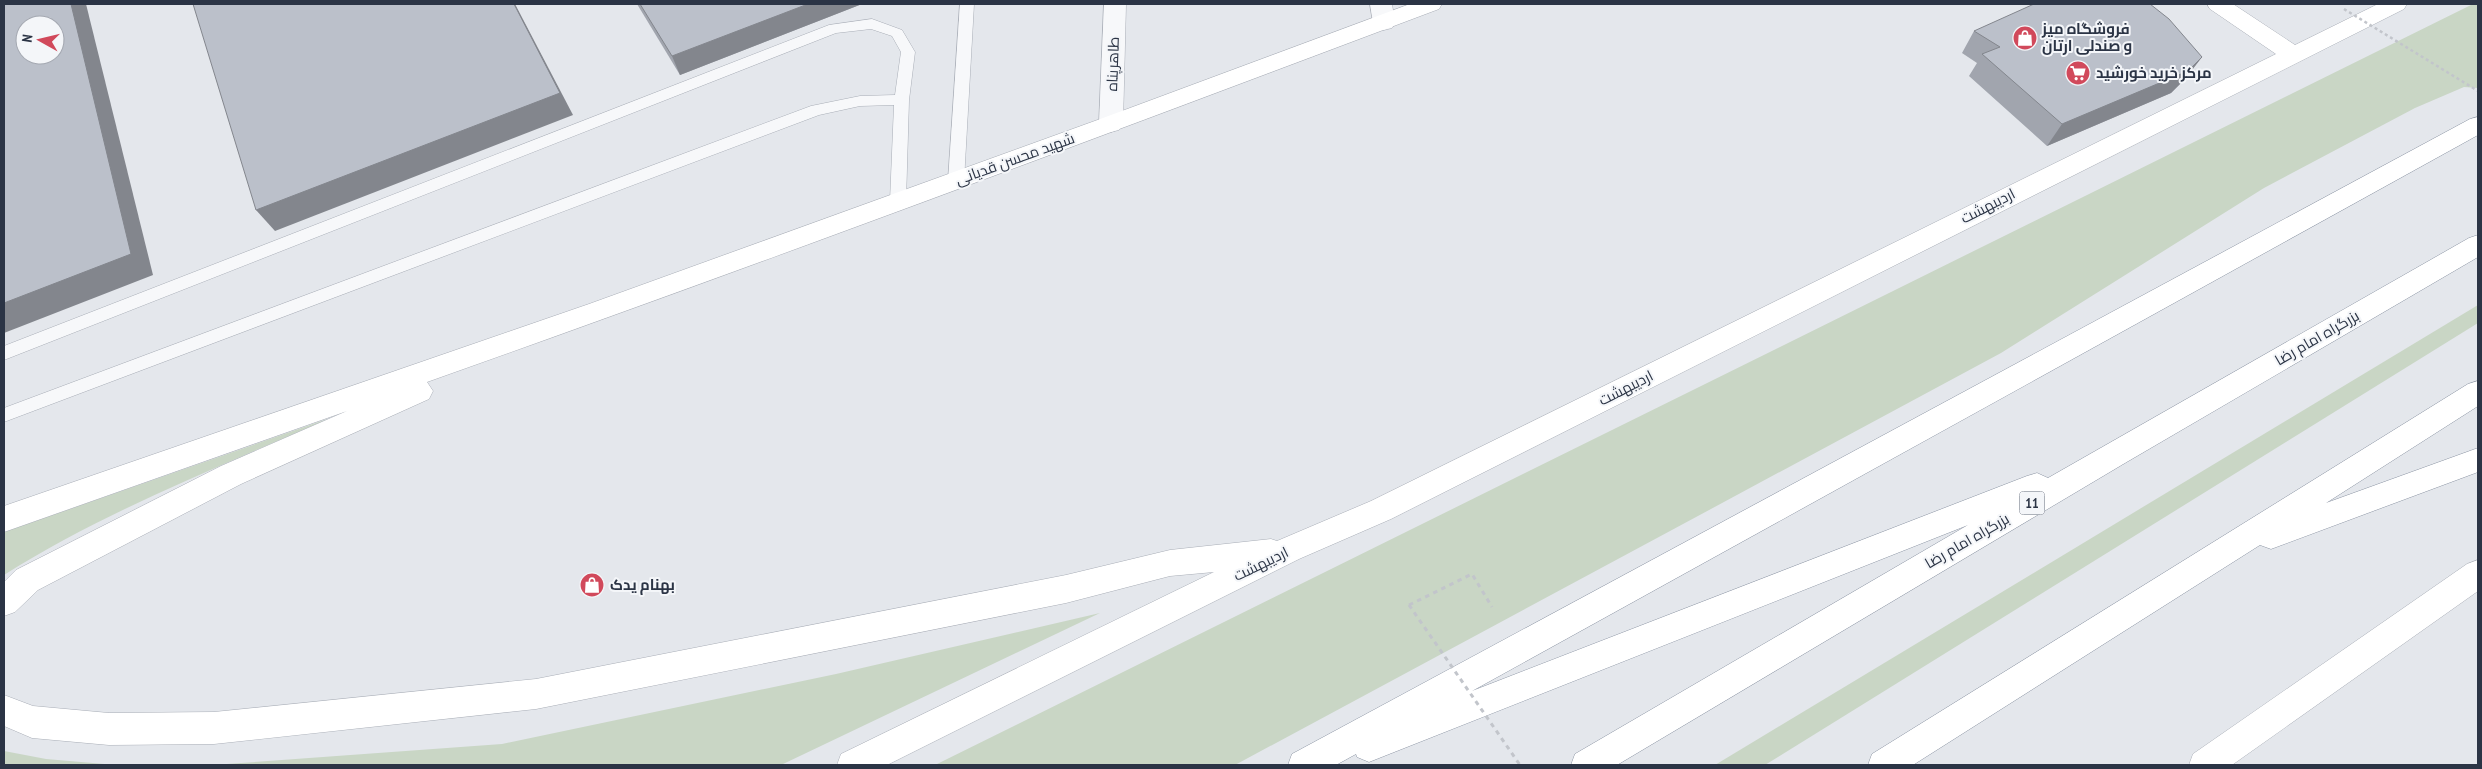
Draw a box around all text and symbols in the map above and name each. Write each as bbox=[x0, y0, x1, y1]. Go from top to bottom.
north arrow bbox=[15, 15, 65, 65]
place label: فروشگاه میز و صندلی ارتان bbox=[2041, 19, 2132, 55]
shop icon: فروشگاه میز و صندلی ارتان bbox=[2012, 25, 2038, 51]
text: N bbox=[18, 33, 37, 43]
street label: طاهرپناه bbox=[1102, 36, 1124, 92]
supermarket icon: مرکز خرید خورشید bbox=[2065, 60, 2091, 86]
place label: مرکز خرید خورشید bbox=[2096, 63, 2212, 82]
street label: شهید محسن قدیانی bbox=[953, 128, 1077, 190]
street label: اردیبهشت bbox=[1957, 184, 2019, 228]
street label: بزرگراه امام رضا bbox=[2271, 306, 2363, 370]
street label: اردیبهشت bbox=[1595, 366, 1657, 410]
road number: 11 bbox=[2020, 492, 2044, 514]
street label: بزرگراه امام رضا bbox=[1921, 509, 2013, 573]
street label: اردیبهشت bbox=[1230, 542, 1292, 586]
shop icon: بهنام یدک bbox=[579, 572, 605, 598]
place label: بهنام یدک bbox=[610, 575, 675, 595]

